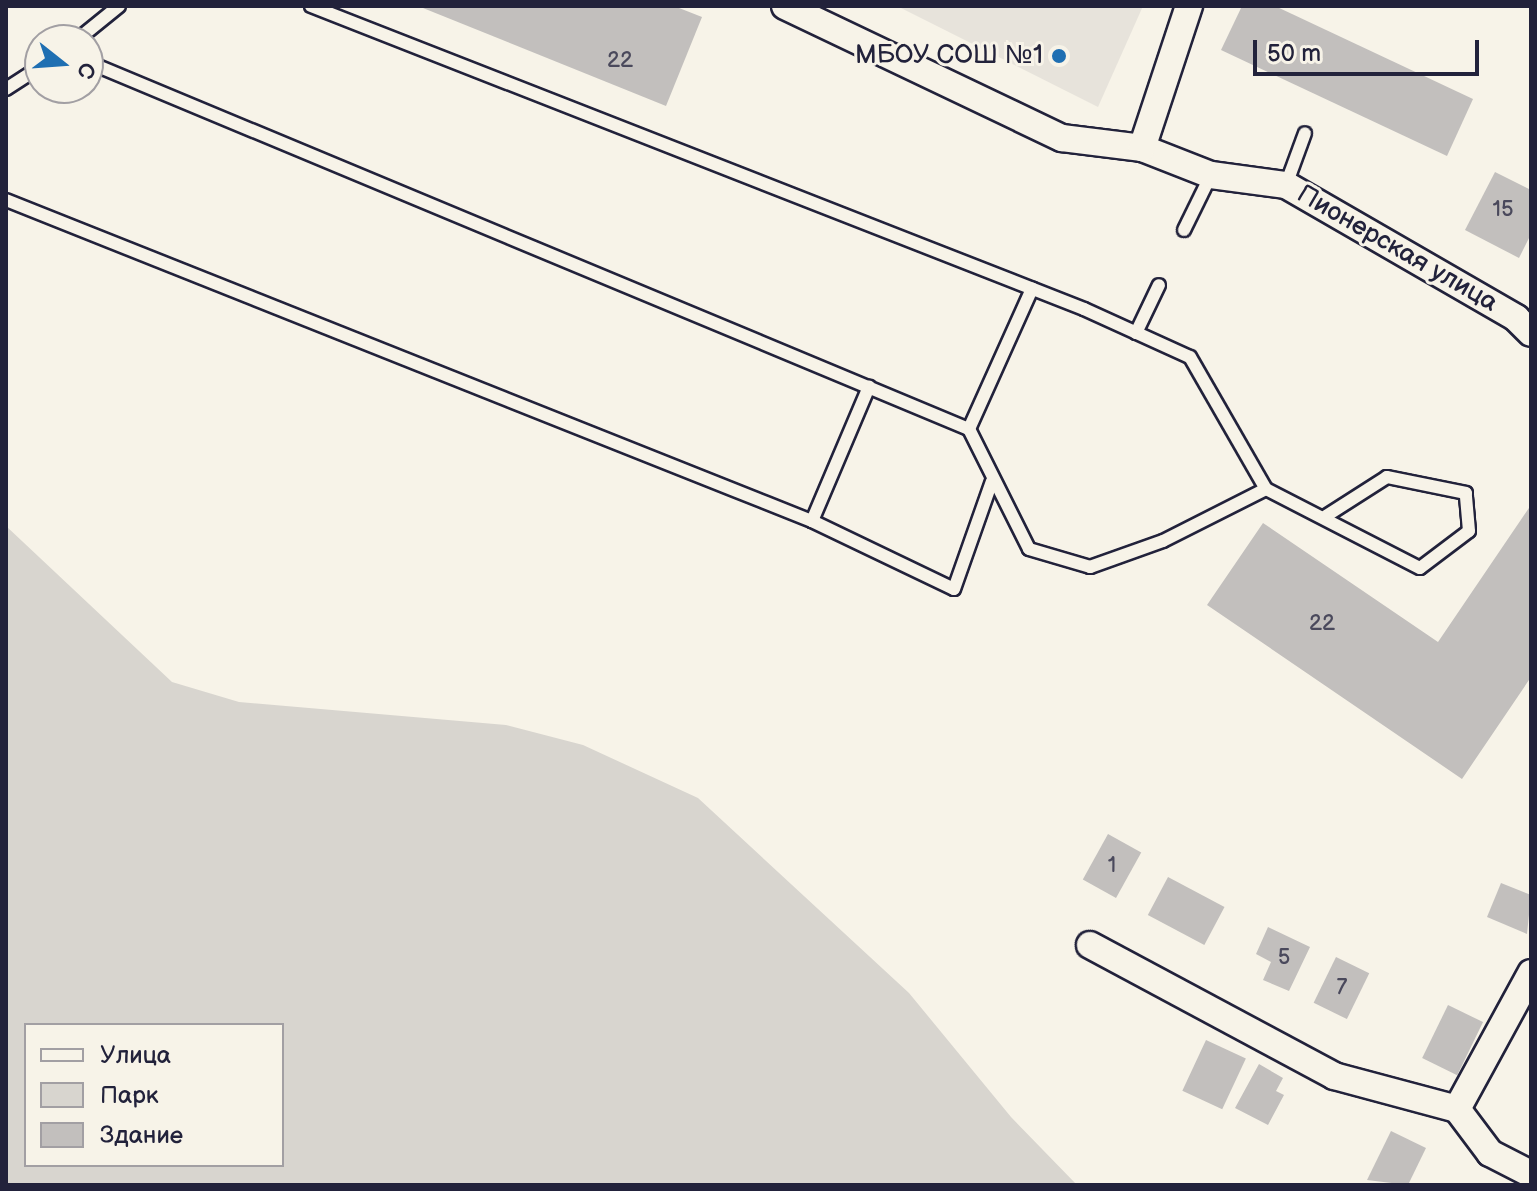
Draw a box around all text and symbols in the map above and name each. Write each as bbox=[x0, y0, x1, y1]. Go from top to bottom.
north arrow bbox=[24, 24, 104, 104]
scale bar bbox=[1257, 24, 1483, 74]
text: 50 m bbox=[1267, 39, 1321, 68]
place label: МБОУ СОШ №1 bbox=[855, 40, 1043, 72]
marker: МБОУ СОШ №1 bbox=[1050, 47, 1068, 65]
house number: 22 bbox=[607, 48, 633, 74]
text: С bbox=[70, 59, 101, 82]
street label: Пионерская улица bbox=[1291, 179, 1503, 319]
house number: 15 bbox=[1492, 197, 1514, 223]
house number: 22 bbox=[1309, 611, 1335, 637]
house number: 1 bbox=[1108, 853, 1116, 879]
house number: 5 bbox=[1278, 945, 1290, 971]
house number: 7 bbox=[1337, 975, 1347, 1001]
legend bbox=[24, 1023, 284, 1167]
text: Улица bbox=[100, 1041, 171, 1070]
text: Парк bbox=[100, 1081, 158, 1110]
text: Здание bbox=[100, 1121, 183, 1150]

